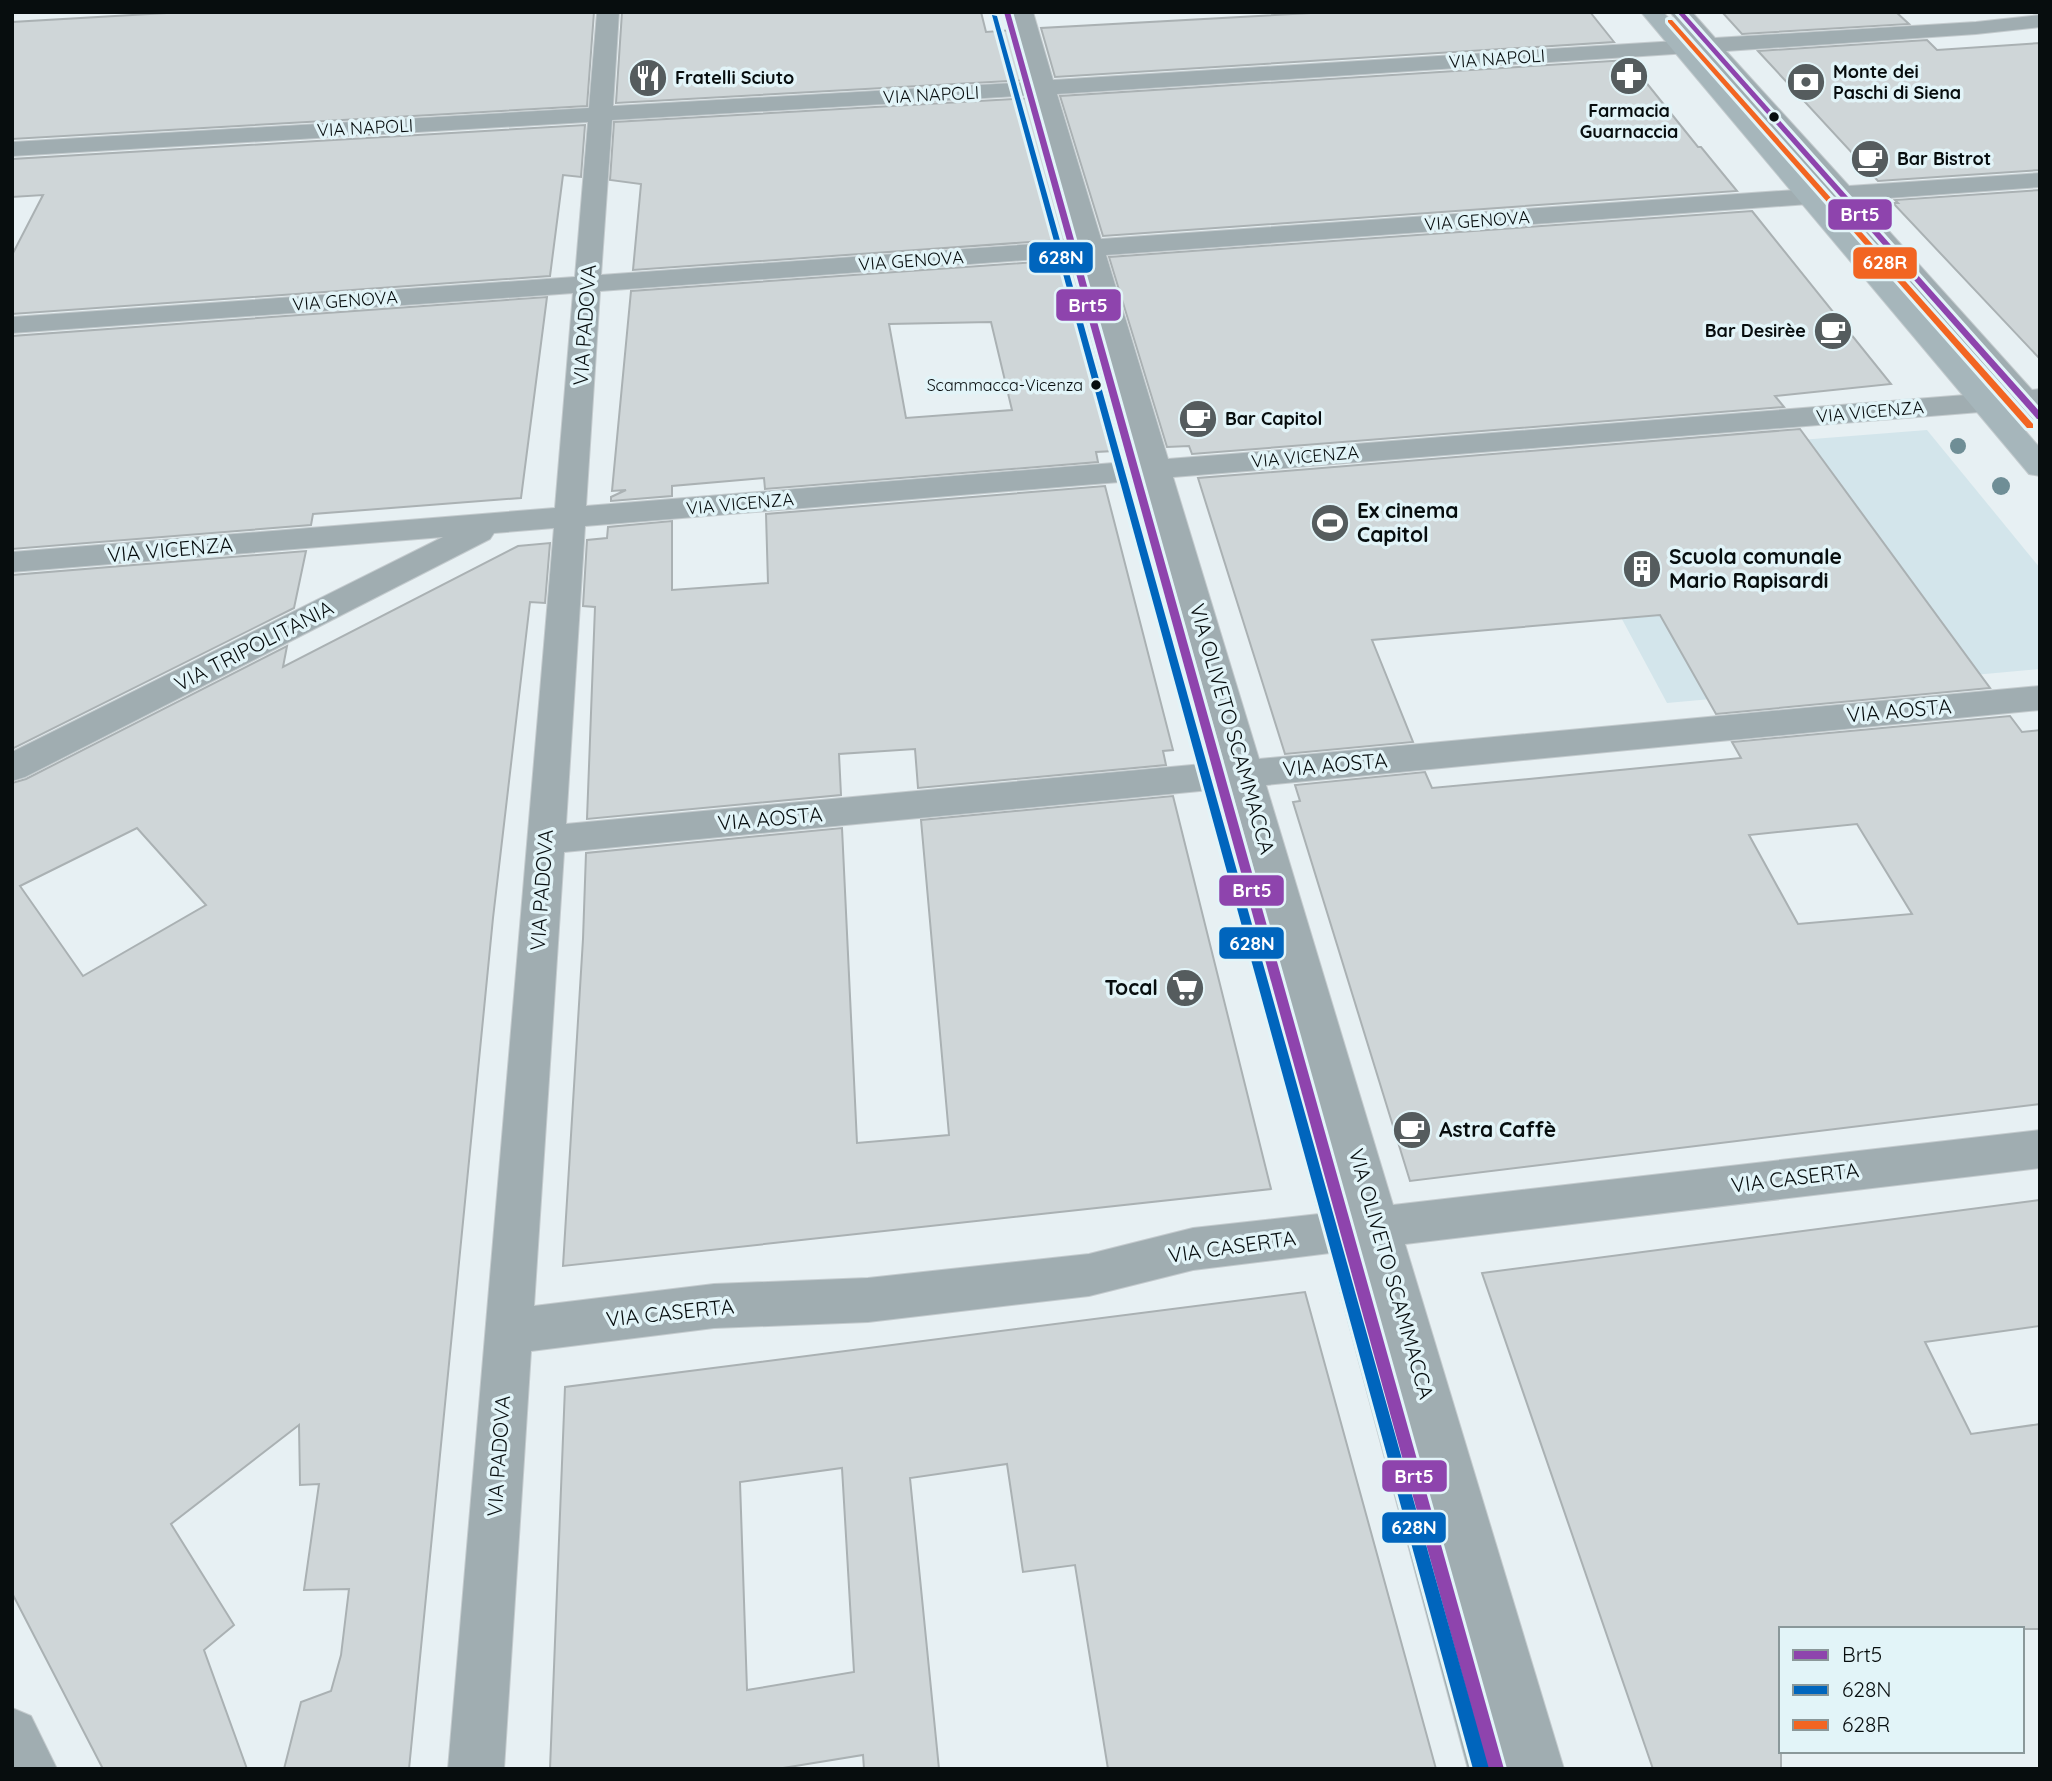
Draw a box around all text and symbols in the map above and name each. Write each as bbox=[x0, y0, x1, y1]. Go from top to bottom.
street label: VIA NAPOLI bbox=[1448, 44, 1546, 73]
pharmacy icon: Farmacia Guarnaccia bbox=[1608, 55, 1650, 97]
restaurant icon: Fratelli Sciuto bbox=[627, 57, 669, 99]
place label: Monte dei Paschi di Siena bbox=[1833, 60, 1961, 104]
bank icon: Monte dei Paschi di Siena bbox=[1785, 61, 1827, 103]
place label: Fratelli Sciuto bbox=[675, 66, 794, 89]
street label: VIA NAPOLI bbox=[882, 80, 980, 109]
place label: Farmacia Guarnaccia bbox=[1580, 99, 1678, 143]
unlabelled marker bbox=[1767, 110, 1781, 124]
street label: VIA NAPOLI bbox=[316, 113, 414, 142]
cafe icon: Bar Bistrot bbox=[1849, 138, 1891, 180]
place label: Bar Bistrot bbox=[1897, 147, 1991, 170]
line badge: Brt5 bbox=[1827, 198, 1893, 231]
text: Brt5 bbox=[1840, 202, 1880, 226]
street label: VIA GENOVA bbox=[1424, 205, 1531, 236]
line badge: 628N bbox=[1028, 241, 1094, 274]
street label: VIA GENOVA bbox=[858, 245, 965, 276]
text: 628N bbox=[1038, 245, 1084, 269]
line badge: 628R bbox=[1852, 246, 1918, 280]
text: 628R bbox=[1863, 250, 1907, 274]
street label: VIA PADOVA bbox=[567, 263, 601, 386]
street label: VIA GENOVA bbox=[292, 285, 399, 316]
line badge: Brt5 bbox=[1055, 288, 1122, 322]
text: Brt5 bbox=[1068, 293, 1108, 317]
cafe icon: Bar Desirèe bbox=[1812, 310, 1854, 352]
place label: Bar Desirèe bbox=[1705, 319, 1806, 342]
place label: Scammacca-Vicenza bbox=[927, 375, 1083, 395]
marker: Scammacca-Vicenza bbox=[1089, 378, 1103, 392]
street label: VIA VICENZA bbox=[1815, 395, 1925, 428]
cafe icon: Bar Capitol bbox=[1177, 398, 1219, 440]
place label: Bar Capitol bbox=[1225, 407, 1322, 430]
street label: VIA VICENZA bbox=[1250, 440, 1360, 473]
street label: VIA VICENZA bbox=[685, 487, 795, 520]
place label: Ex cinema Capitol bbox=[1357, 497, 1458, 547]
sports icon: Ex cinema Capitol bbox=[1309, 502, 1351, 544]
street label: VIA VICENZA bbox=[106, 531, 234, 567]
place label: Scuola comunale Mario Rapisardi bbox=[1669, 543, 1842, 593]
building icon: Scuola comunale Mario Rapisardi bbox=[1621, 548, 1663, 590]
street label: VIA TRIPOLITANIA bbox=[170, 594, 337, 696]
street label: VIA OLIVETO SCAMMACCA bbox=[1185, 600, 1281, 857]
street label: VIA AOSTA bbox=[1845, 692, 1952, 728]
street label: VIA AOSTA bbox=[1281, 746, 1388, 782]
street label: VIA AOSTA bbox=[716, 800, 823, 836]
street label: VIA PADOVA bbox=[524, 828, 558, 951]
line badge: Brt5 bbox=[1218, 874, 1285, 907]
text: Brt5 bbox=[1232, 878, 1272, 902]
line badge: 628N bbox=[1218, 926, 1285, 960]
text: 628N bbox=[1229, 931, 1275, 955]
supermarket icon: Tocal bbox=[1164, 967, 1206, 1009]
place label: Tocal bbox=[1104, 974, 1158, 1000]
cafe icon: Astra Caffè bbox=[1391, 1109, 1433, 1151]
place label: Astra Caffè bbox=[1439, 1116, 1556, 1142]
street label: VIA OLIVETO SCAMMACCA bbox=[1344, 1145, 1440, 1402]
street label: VIA CASERTA bbox=[1729, 1156, 1860, 1198]
street label: VIA CASERTA bbox=[1166, 1224, 1297, 1268]
street label: VIA CASERTA bbox=[605, 1292, 735, 1332]
street label: VIA PADOVA bbox=[481, 1394, 515, 1517]
line badge: Brt5 bbox=[1381, 1459, 1448, 1493]
text: Brt5 bbox=[1394, 1464, 1434, 1488]
line badge: 628N bbox=[1381, 1511, 1447, 1544]
text: 628N bbox=[1391, 1515, 1437, 1539]
legend bbox=[1779, 1627, 2024, 1753]
text: Brt5 bbox=[1842, 1641, 1882, 1667]
text: 628N bbox=[1842, 1676, 1892, 1702]
text: 628R bbox=[1842, 1711, 1890, 1737]

